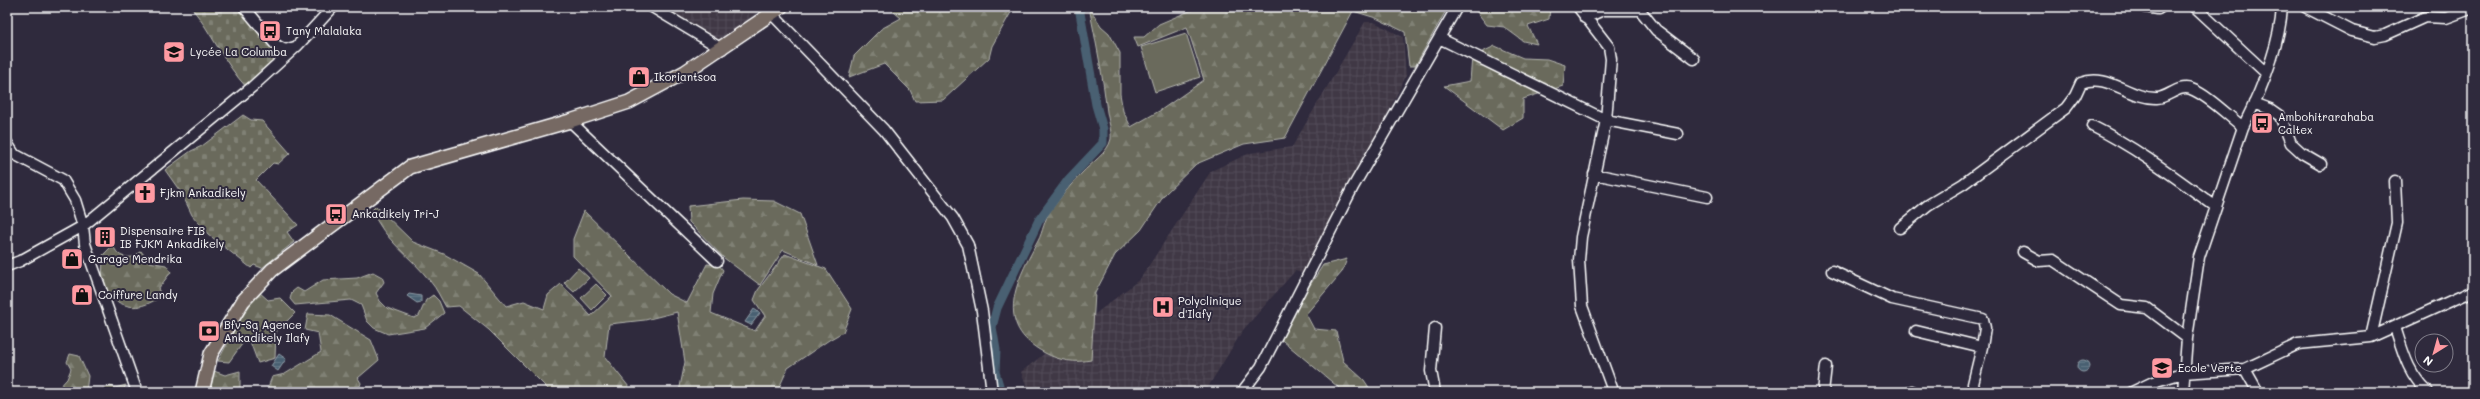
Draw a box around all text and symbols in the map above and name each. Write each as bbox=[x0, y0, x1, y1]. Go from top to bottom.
bus stop icon: Tany Malalaka bbox=[257, 18, 283, 44]
place label: Tany Malalaka bbox=[286, 23, 362, 38]
school or university icon: Lycée La Columba bbox=[161, 39, 187, 65]
place label: Lycée La Columba bbox=[190, 44, 287, 59]
shop icon: Ikoriantsoa bbox=[626, 64, 652, 90]
place label: Ikoriantsoa bbox=[654, 69, 717, 84]
place label: Ambohitrarahaba Caltex bbox=[2278, 109, 2374, 137]
bus stop icon: Ambohitrarahaba Caltex bbox=[2249, 110, 2275, 136]
church icon: Fjkm Ankadikely bbox=[132, 180, 158, 206]
place label: Fjkm Ankadikely bbox=[160, 185, 246, 200]
bus stop icon: Ankadikely Tri-J bbox=[323, 201, 349, 227]
place label: Ankadikely Tri-J bbox=[352, 206, 439, 221]
place label: Dispensaire FIB IB FJKM Ankadikely bbox=[120, 223, 224, 251]
building icon: Dispensaire FIB IB FJKM Ankadikely bbox=[92, 224, 118, 250]
shop icon: Garage Mendrika bbox=[59, 246, 85, 272]
place label: Garage Mendrika bbox=[88, 251, 182, 266]
shop icon: Coiffure Landy bbox=[69, 282, 95, 308]
place label: Coiffure Landy bbox=[98, 287, 178, 302]
place label: Polyclinique d'Ilafy bbox=[1178, 293, 1242, 321]
hospital icon: Polyclinique d'Ilafy bbox=[1150, 294, 1176, 320]
place label: Bfv-Sg Agence Ankadikely Ilafy bbox=[224, 317, 310, 345]
bank icon: Bfv-Sg Agence Ankadikely Ilafy bbox=[196, 318, 222, 344]
north arrow bbox=[2414, 333, 2454, 373]
text: N bbox=[2420, 353, 2436, 370]
school or university icon: Ecole Verte bbox=[2149, 355, 2175, 381]
place label: Ecole Verte bbox=[2178, 360, 2242, 375]

